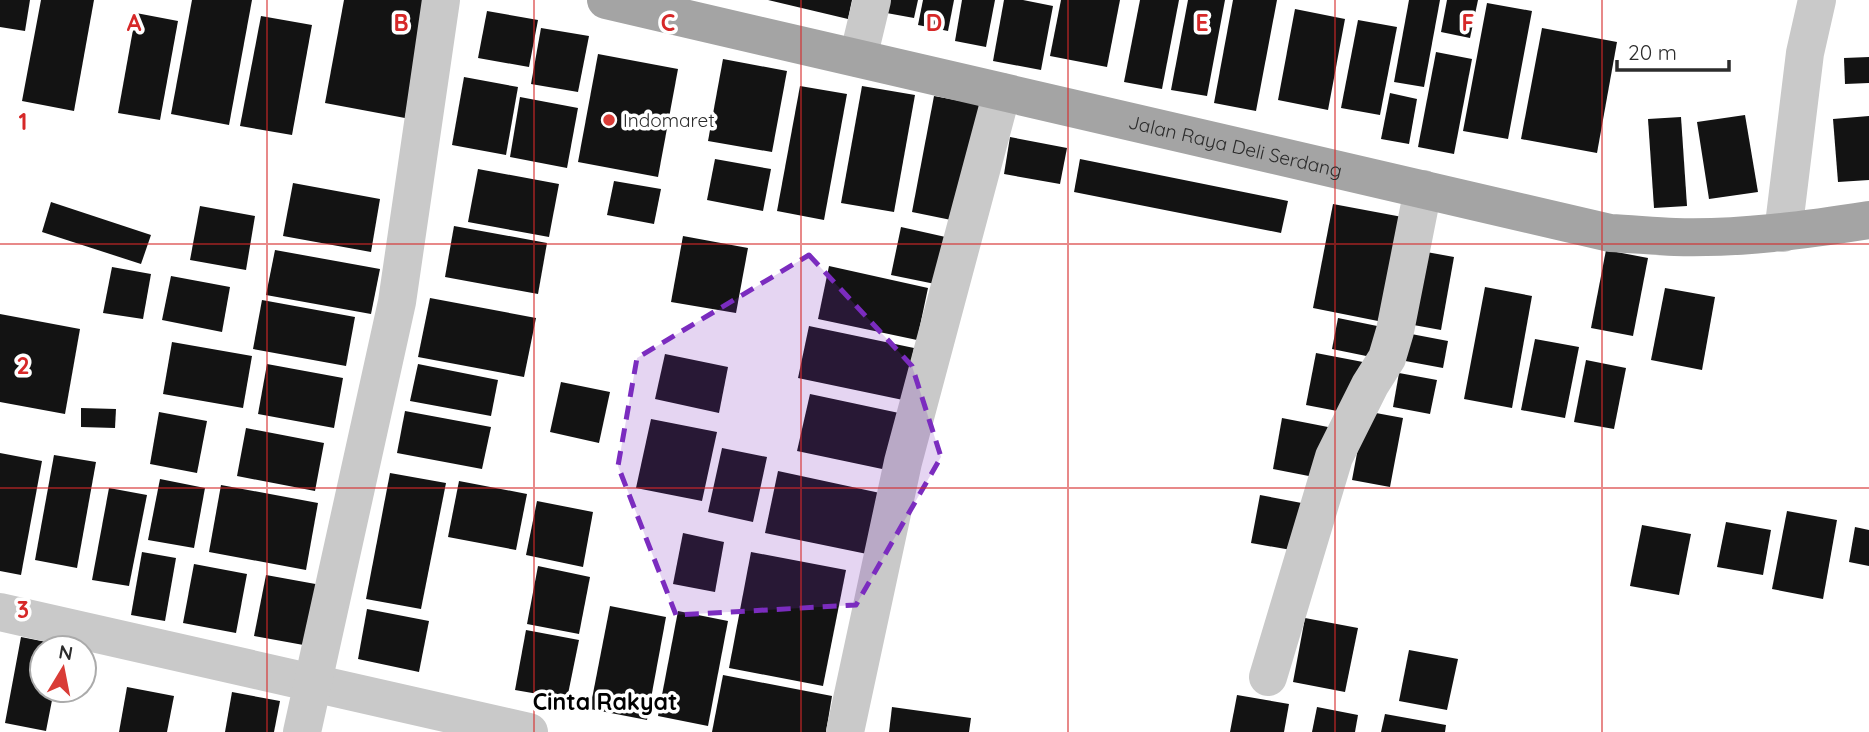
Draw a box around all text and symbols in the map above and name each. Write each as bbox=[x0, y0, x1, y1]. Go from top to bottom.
text: A bbox=[127, 8, 142, 37]
text: B bbox=[393, 8, 409, 37]
text: C bbox=[661, 8, 675, 37]
text: D bbox=[926, 8, 942, 37]
text: E bbox=[1195, 8, 1209, 37]
text: F bbox=[1462, 8, 1474, 37]
scale bar bbox=[1617, 28, 1729, 72]
text: 20 m bbox=[1628, 39, 1677, 65]
text: 1 bbox=[19, 107, 27, 136]
place label: Indomaret bbox=[623, 108, 715, 132]
street label: Jalan Raya Deli Serdang bbox=[1126, 110, 1345, 182]
marker: Indomaret bbox=[601, 112, 617, 128]
text: 2 bbox=[16, 351, 30, 380]
text: 3 bbox=[17, 595, 29, 624]
north arrow bbox=[28, 634, 98, 704]
text: N bbox=[57, 639, 75, 665]
district label: Cinta Rakyat bbox=[533, 687, 677, 716]

